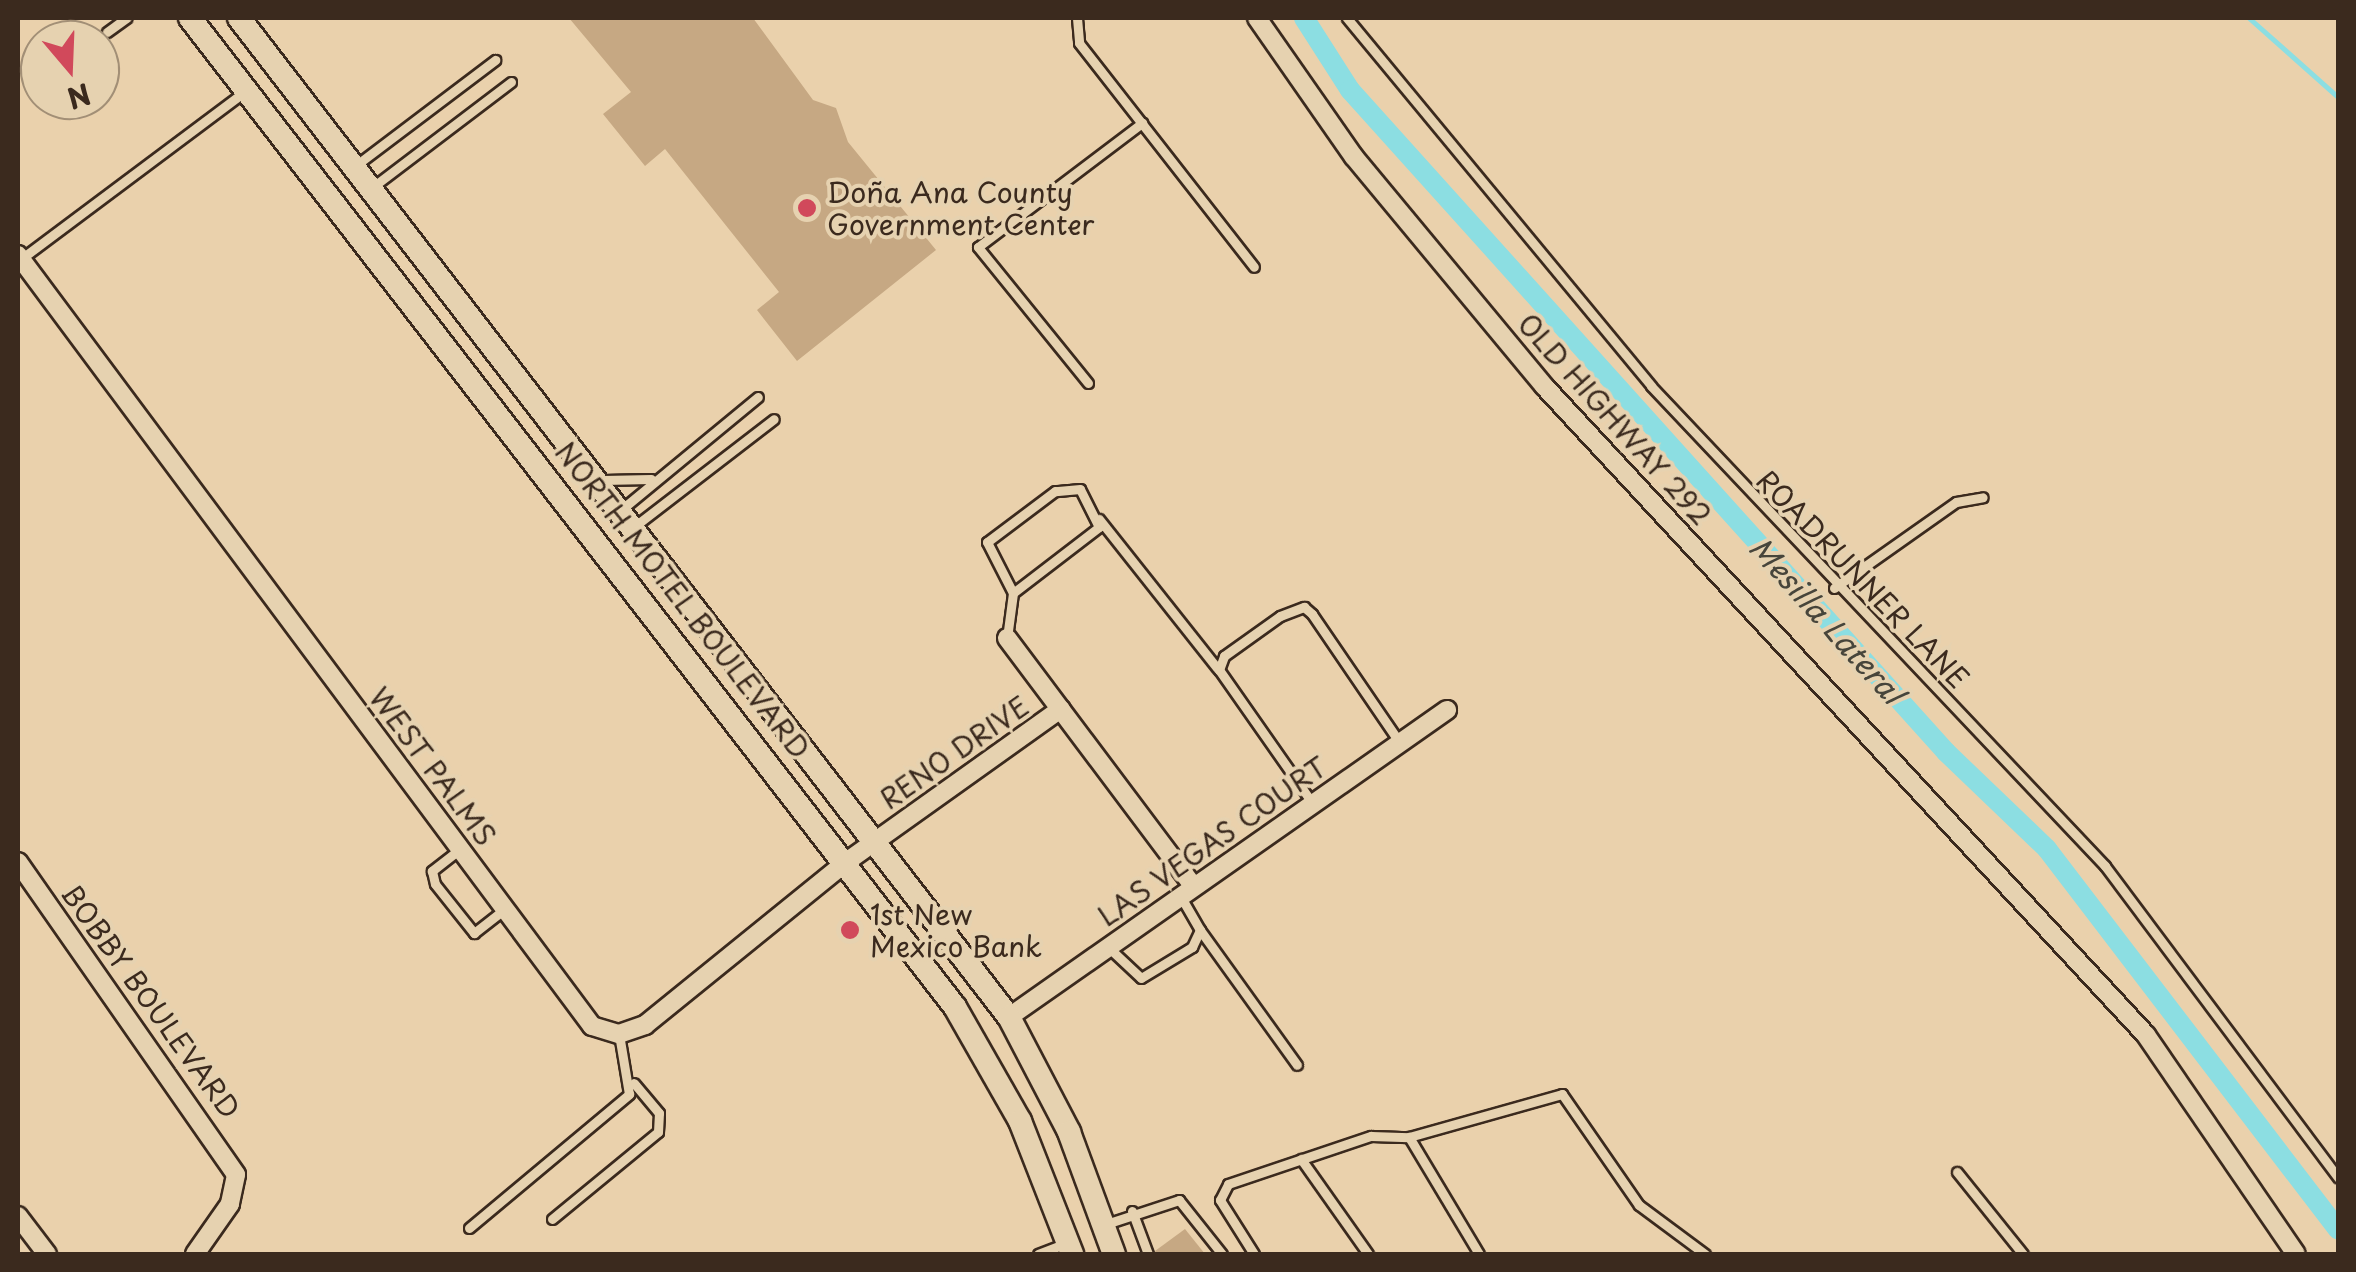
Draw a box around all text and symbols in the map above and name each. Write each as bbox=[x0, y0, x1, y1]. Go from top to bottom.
north arrow bbox=[20, 20, 120, 120]
text: N bbox=[62, 73, 97, 121]
place label: Doña Ana County Government Center bbox=[827, 175, 1096, 241]
marker: Doña Ana County Government Center bbox=[796, 197, 818, 219]
street label: OLD HIGHWAY 292 bbox=[1510, 305, 1720, 533]
street label: NORTH MOTEL BOULEVARD bbox=[547, 433, 819, 767]
street label: ROADRUNNER LANE bbox=[1749, 462, 1977, 696]
water label: Mesilla Lateral bbox=[1743, 529, 1911, 711]
street label: WEST PALMS bbox=[362, 680, 504, 852]
street label: RENO DRIVE bbox=[872, 688, 1036, 816]
street label: LAS VEGAS COURT bbox=[1091, 749, 1333, 933]
street label: BOBBY BOULEVARD bbox=[55, 877, 247, 1125]
place label: 1st New Mexico Bank bbox=[870, 897, 1043, 963]
marker: 1st New Mexico Bank bbox=[839, 919, 861, 941]

